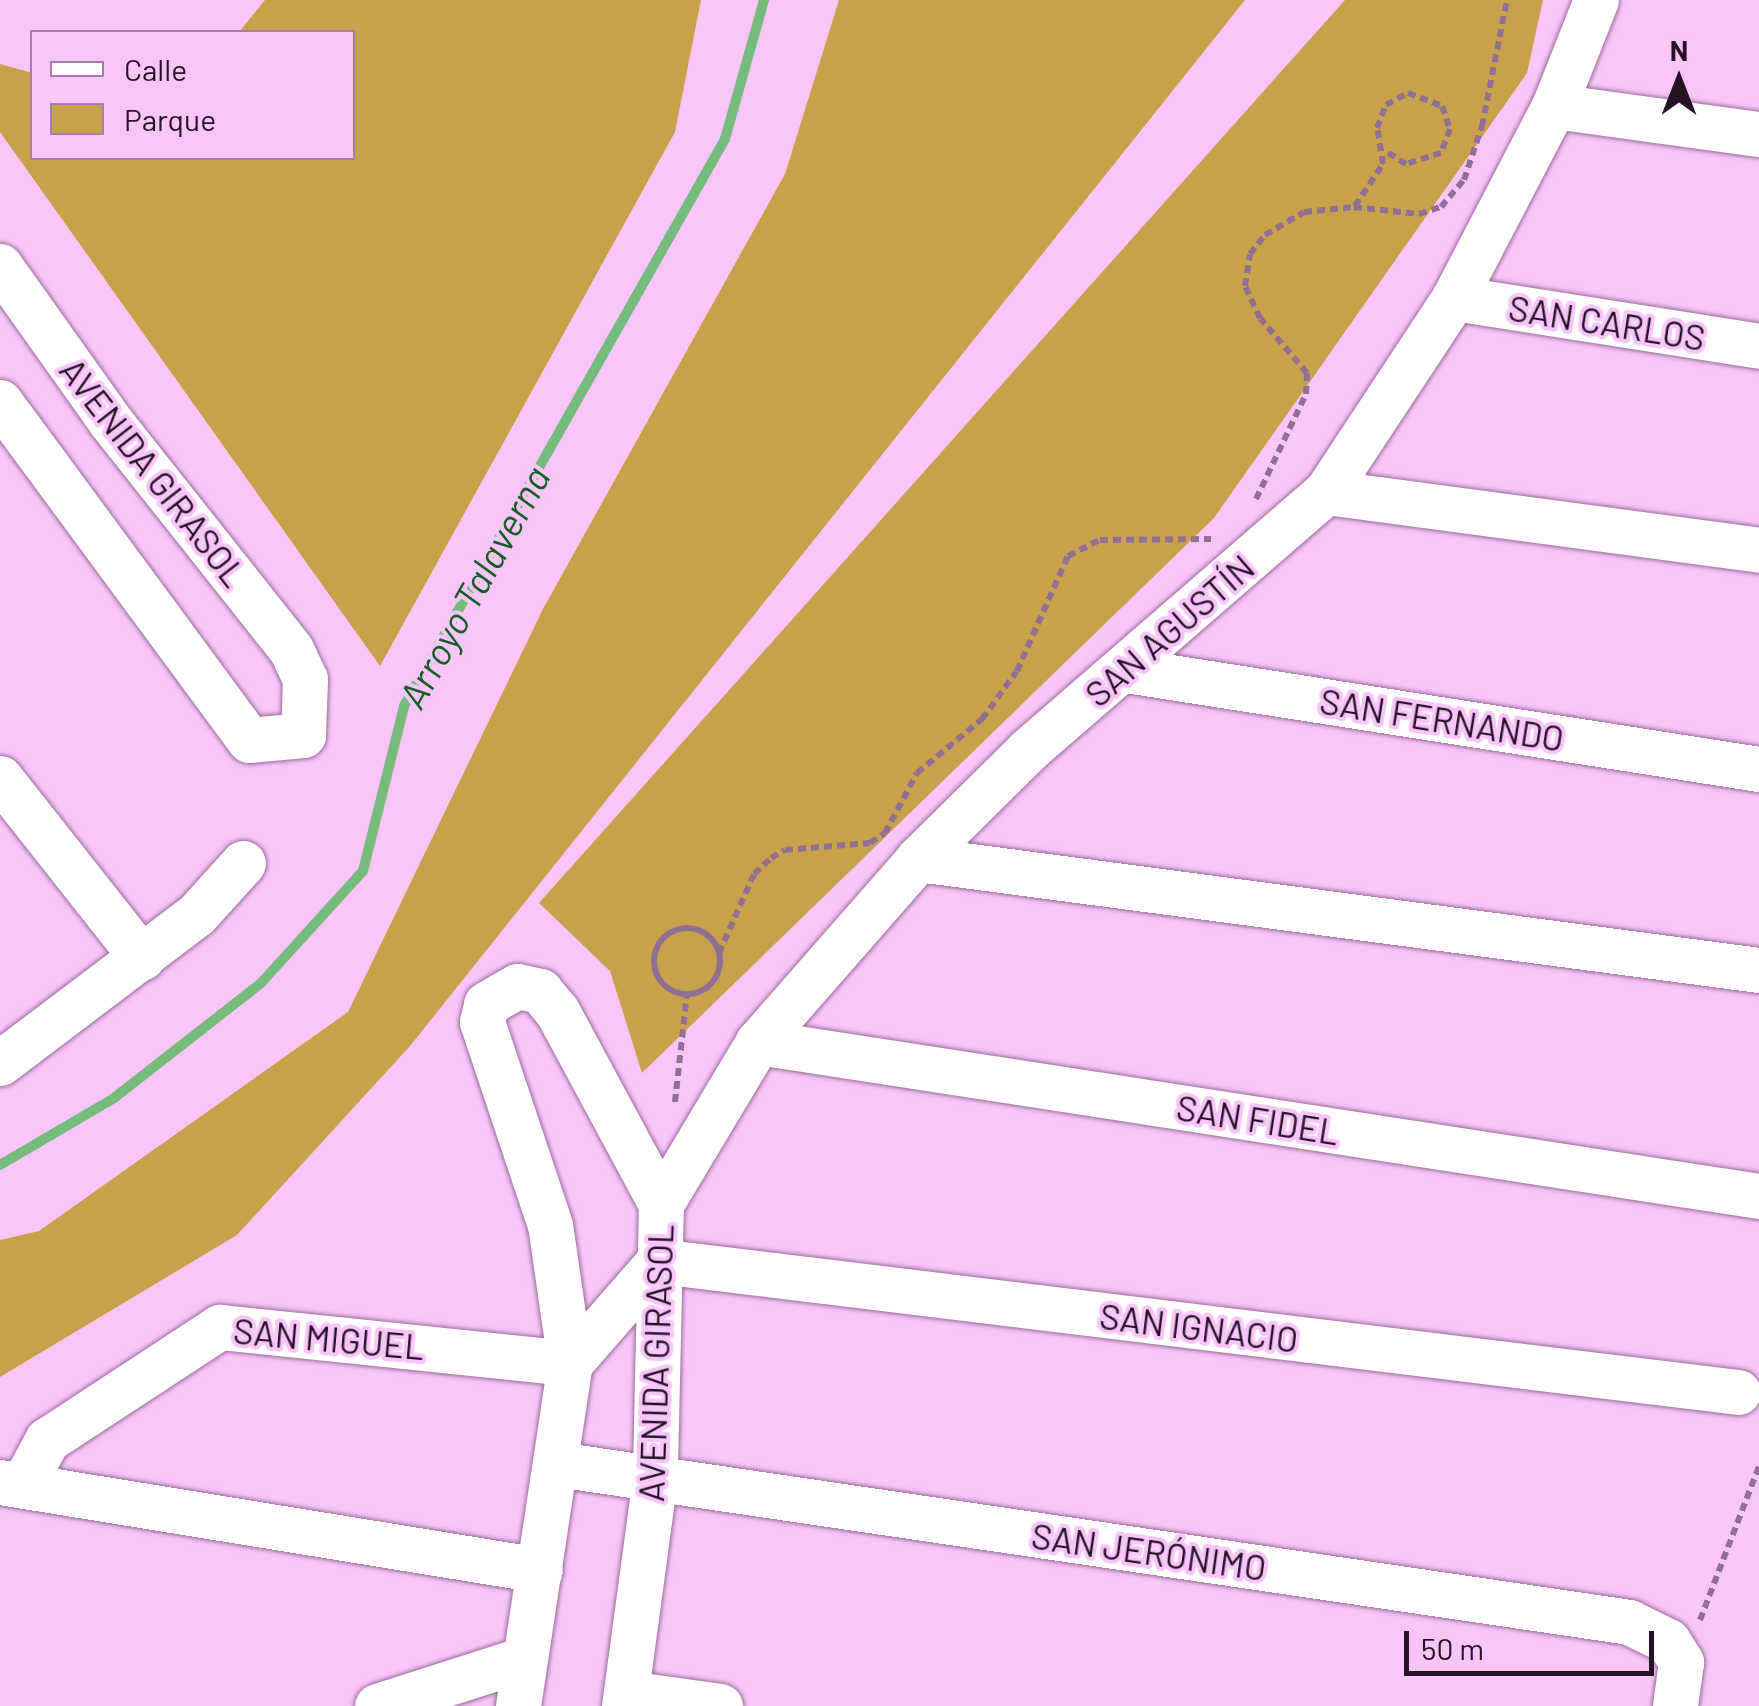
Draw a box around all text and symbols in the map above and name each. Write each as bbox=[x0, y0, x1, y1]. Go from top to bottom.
legend bbox=[30, 30, 355, 160]
north arrow bbox=[1629, 30, 1729, 130]
text: N bbox=[1670, 33, 1688, 67]
text: Calle bbox=[124, 51, 187, 87]
text: Parque bbox=[124, 101, 216, 137]
street label: SAN CARLOS bbox=[1506, 286, 1708, 358]
street label: AVENIDA GIRASOL bbox=[52, 350, 256, 594]
water label: Arroyo Talaverna bbox=[389, 458, 559, 716]
street label: SAN AGUSTÍN bbox=[1076, 545, 1262, 715]
street label: SAN FERNANDO bbox=[1317, 679, 1567, 759]
street label: SAN FIDEL bbox=[1174, 1085, 1342, 1153]
street label: AVENIDA GIRASOL bbox=[629, 1223, 681, 1503]
street label: SAN IGNACIO bbox=[1097, 1294, 1301, 1360]
street label: SAN MIGUEL bbox=[232, 1309, 426, 1367]
street label: SAN JERÓNIMO bbox=[1029, 1514, 1269, 1588]
scale bar bbox=[1409, 1611, 1659, 1673]
text: 50 m bbox=[1421, 1630, 1484, 1666]

